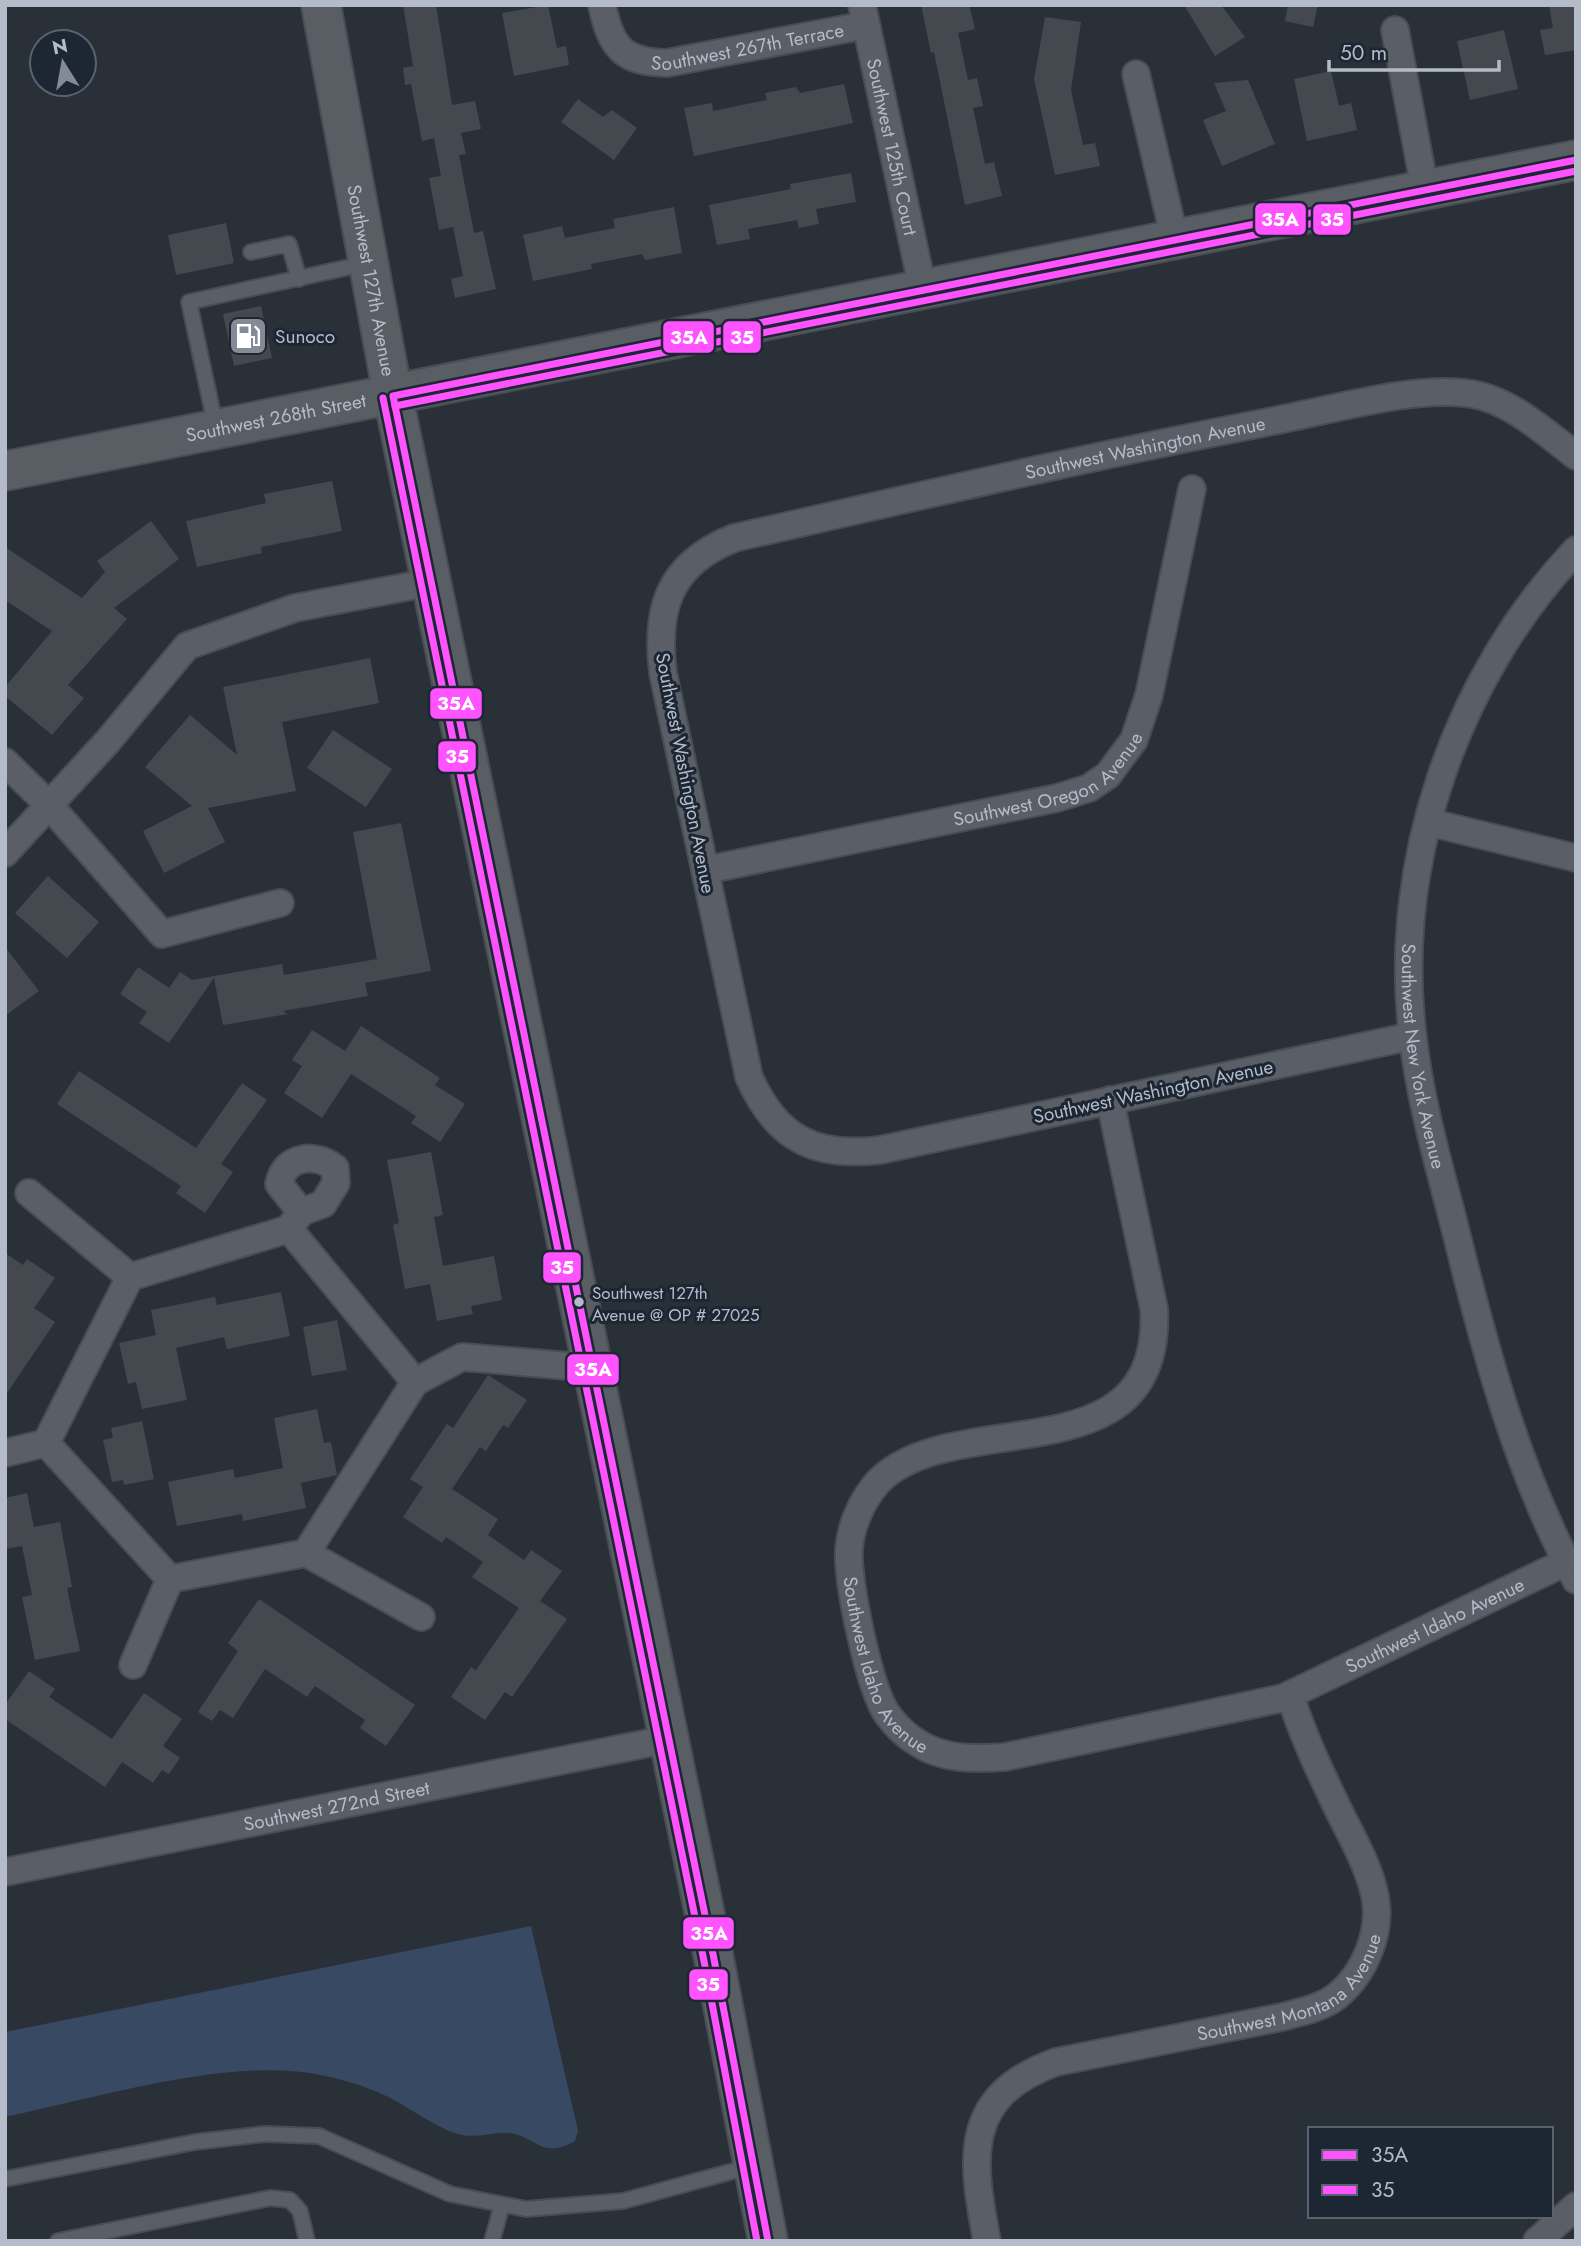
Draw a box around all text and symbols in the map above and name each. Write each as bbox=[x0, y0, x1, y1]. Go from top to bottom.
street label: Southwest 267th Terrace bbox=[650, 16, 846, 77]
north arrow bbox=[28, 28, 98, 98]
scale bar bbox=[1329, 28, 1499, 72]
text: N bbox=[50, 32, 70, 61]
text: 50 m bbox=[1340, 38, 1387, 68]
street label: Southwest 125th Court bbox=[860, 56, 924, 238]
street label: Southwest 127th Avenue bbox=[340, 182, 402, 379]
line badge: 35A bbox=[1254, 202, 1307, 236]
line badge: 35 bbox=[1312, 203, 1352, 236]
text: 35A bbox=[1261, 206, 1299, 233]
text: 35 bbox=[1320, 206, 1344, 233]
fuel station icon: Sunoco bbox=[227, 315, 269, 357]
line badge: 35A bbox=[662, 320, 715, 354]
line badge: 35 bbox=[722, 320, 762, 354]
place label: Sunoco bbox=[275, 323, 335, 350]
text: 35A bbox=[670, 324, 708, 351]
text: 35 bbox=[730, 324, 754, 351]
street label: Southwest 268th Street bbox=[183, 387, 369, 449]
street label: Southwest Washington Avenue bbox=[1022, 410, 1268, 486]
street label: Southwest Washington Avenue bbox=[649, 650, 722, 896]
line badge: 35A bbox=[429, 687, 483, 720]
text: 35A bbox=[437, 690, 475, 717]
street label: Southwest Oregon Avenue bbox=[951, 729, 1150, 833]
line badge: 35 bbox=[437, 740, 477, 773]
text: 35 bbox=[445, 743, 469, 770]
street label: Southwest New York Avenue bbox=[1395, 943, 1452, 1172]
street label: Southwest Washington Avenue bbox=[1031, 1053, 1276, 1130]
line badge: 35 bbox=[542, 1251, 582, 1284]
text: 35 bbox=[550, 1254, 574, 1281]
place label: Southwest 127th Avenue @ OP # 27025 bbox=[592, 1281, 760, 1327]
marker: Southwest 127th Avenue @ OP # 27025 bbox=[572, 1295, 586, 1309]
line badge: 35A bbox=[566, 1353, 620, 1386]
text: 35A bbox=[574, 1356, 612, 1383]
street label: Southwest Idaho Avenue bbox=[1341, 1571, 1529, 1680]
street label: Southwest Idaho Avenue bbox=[837, 1575, 933, 1760]
street label: Southwest 272nd Street bbox=[241, 1774, 432, 1838]
line badge: 35A bbox=[682, 1916, 735, 1950]
text: 35A bbox=[690, 1920, 728, 1947]
street label: Southwest Montana Avenue bbox=[1195, 1931, 1388, 2048]
line badge: 35 bbox=[688, 1968, 729, 2001]
text: 35 bbox=[696, 1971, 720, 1998]
legend bbox=[1308, 2127, 1553, 2218]
text: 35A bbox=[1371, 2140, 1408, 2170]
text: 35 bbox=[1371, 2175, 1394, 2205]

